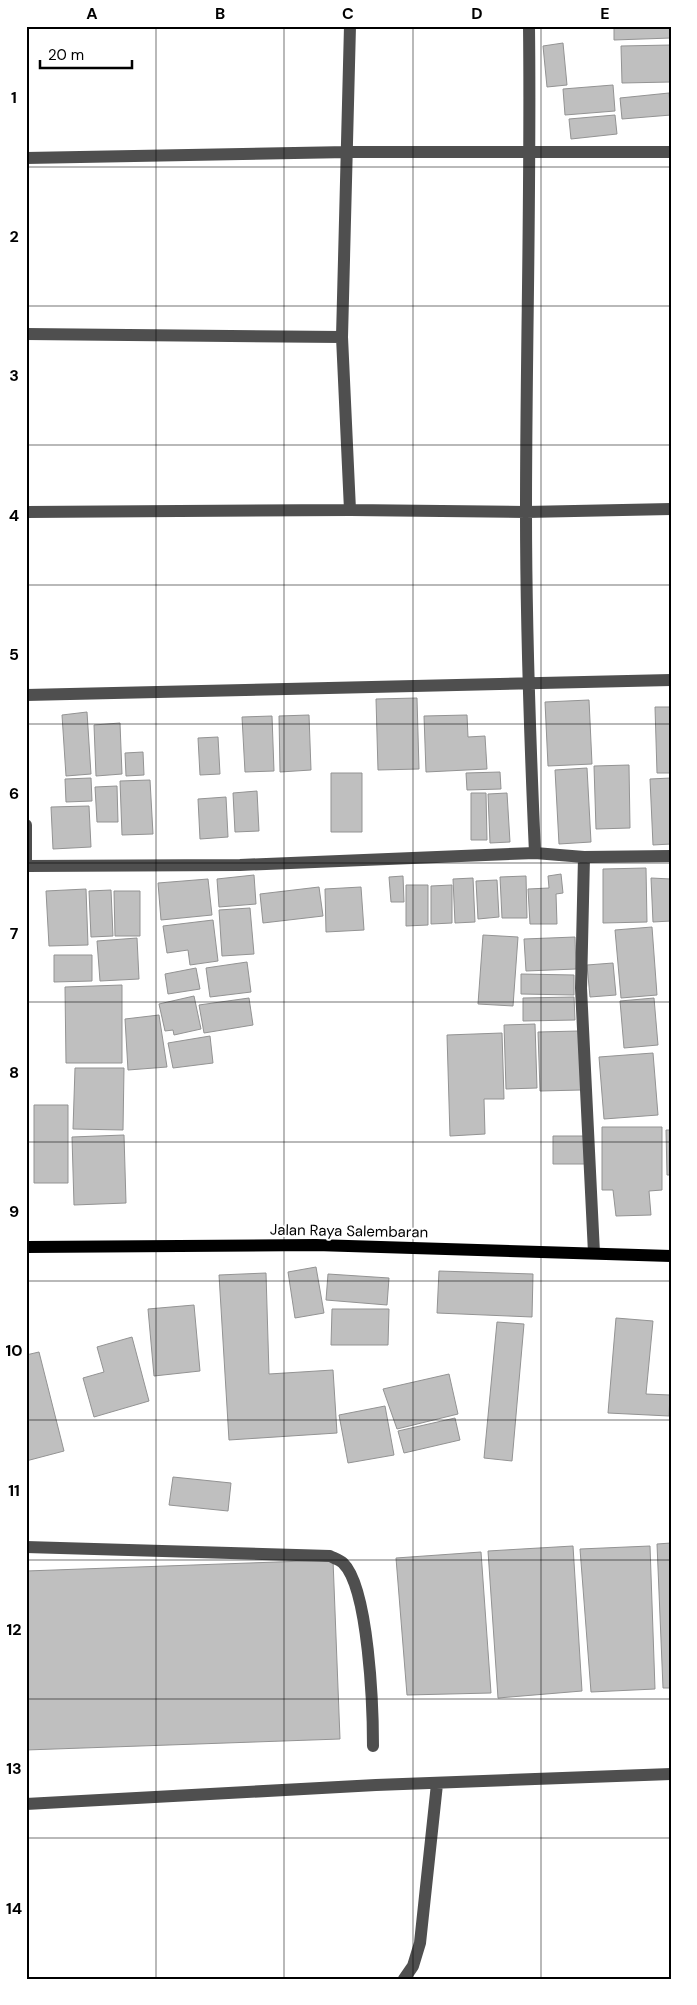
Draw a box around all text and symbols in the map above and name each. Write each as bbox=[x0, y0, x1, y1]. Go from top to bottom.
text: A bbox=[86, 3, 98, 24]
text: B bbox=[215, 3, 225, 24]
text: C bbox=[342, 3, 354, 24]
text: D bbox=[471, 3, 483, 24]
text: E bbox=[600, 3, 610, 24]
scale bar bbox=[40, 38, 132, 70]
text: 20 m bbox=[48, 45, 84, 65]
text: 1 bbox=[11, 87, 17, 108]
text: 2 bbox=[9, 226, 19, 247]
text: 3 bbox=[9, 365, 19, 386]
text: 4 bbox=[9, 505, 19, 526]
text: 5 bbox=[9, 644, 19, 665]
text: 6 bbox=[9, 783, 19, 804]
text: 7 bbox=[10, 923, 19, 944]
text: 8 bbox=[9, 1062, 19, 1083]
text: 9 bbox=[9, 1201, 19, 1222]
street label: Jalan Raya Salembaran bbox=[270, 1220, 428, 1242]
text: 10 bbox=[5, 1340, 23, 1361]
text: 11 bbox=[8, 1480, 20, 1501]
text: 12 bbox=[6, 1619, 22, 1640]
text: 13 bbox=[6, 1758, 22, 1779]
text: 14 bbox=[6, 1898, 22, 1919]

